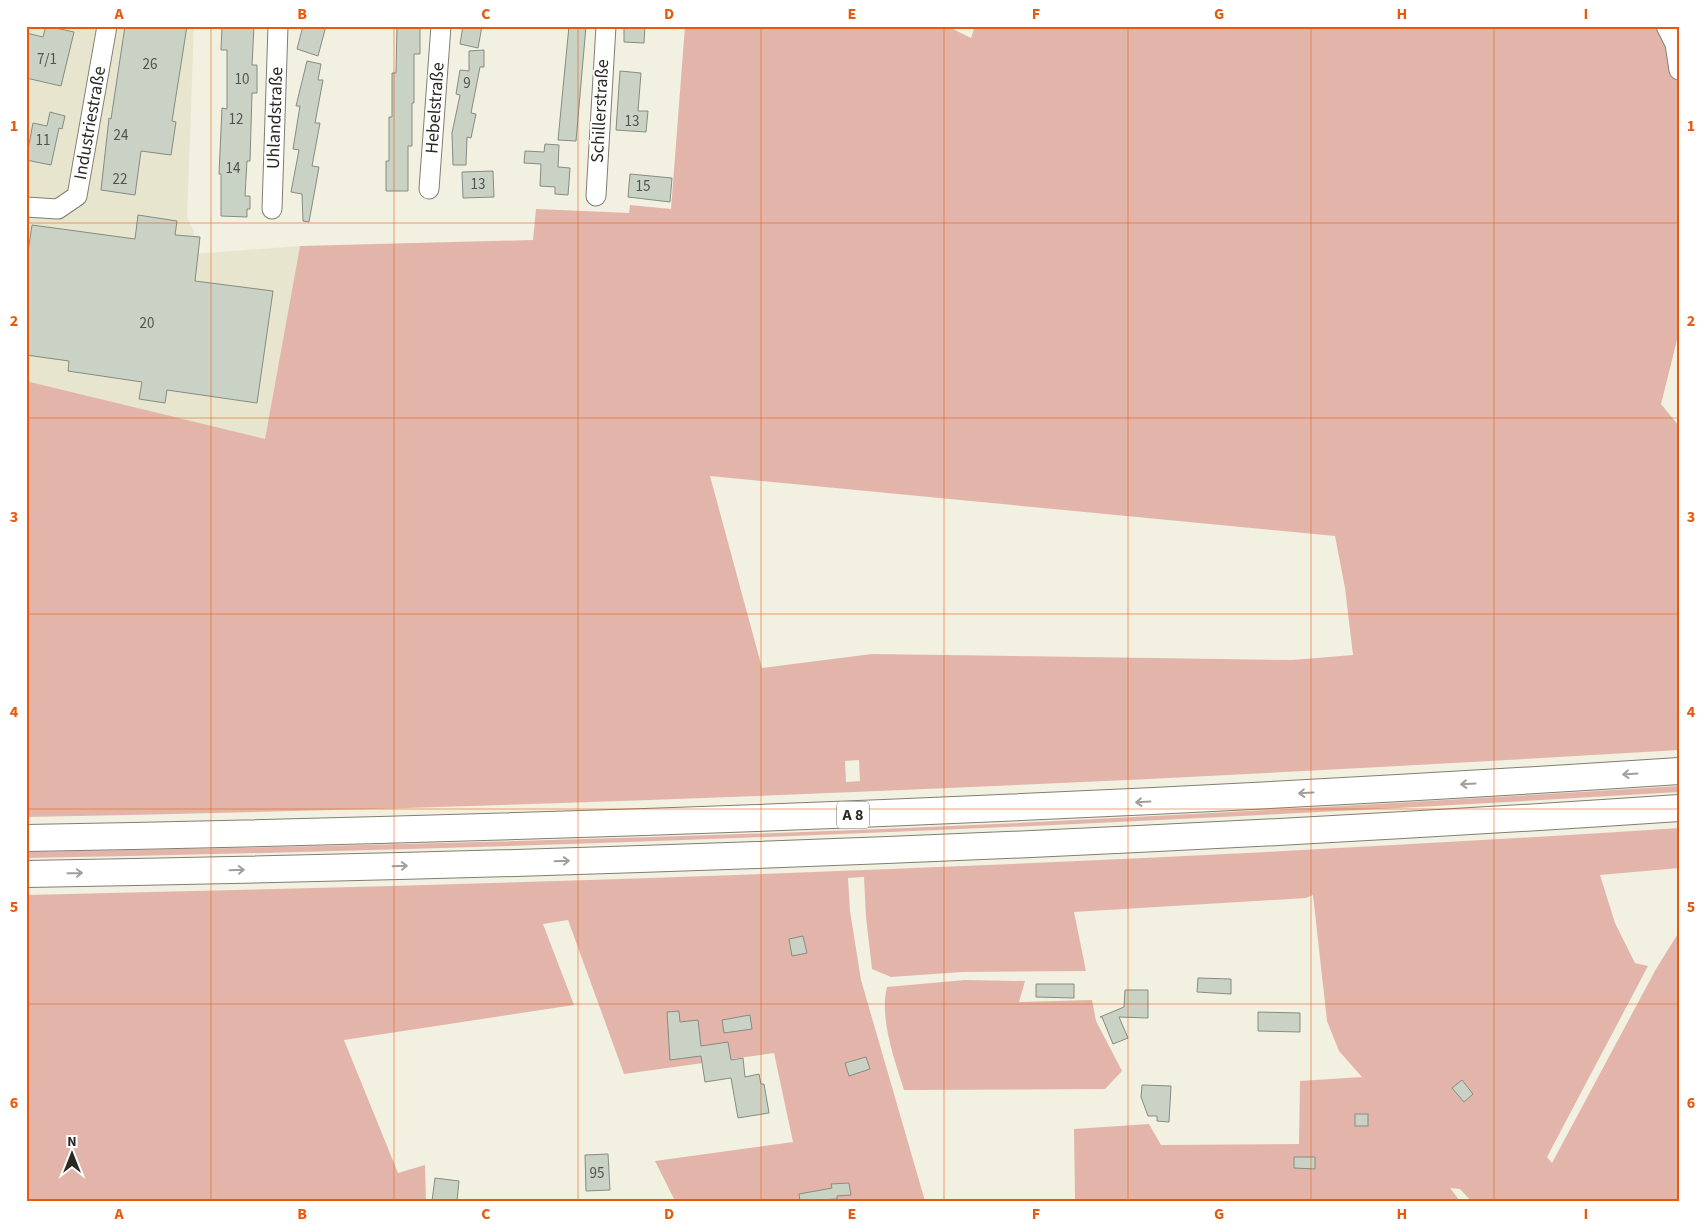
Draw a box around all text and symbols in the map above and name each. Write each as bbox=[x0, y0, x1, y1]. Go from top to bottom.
text: A bbox=[113, 3, 124, 25]
text: B bbox=[297, 3, 307, 25]
text: C bbox=[481, 3, 491, 25]
text: D bbox=[664, 3, 674, 25]
text: E bbox=[848, 3, 856, 25]
text: F bbox=[1032, 3, 1040, 25]
text: G bbox=[1214, 3, 1224, 25]
text: H bbox=[1397, 3, 1407, 25]
text: I bbox=[1584, 3, 1588, 25]
house number: 7/1 bbox=[37, 49, 57, 70]
house number: 26 bbox=[143, 54, 157, 75]
street label: Schillerstraße bbox=[585, 58, 615, 163]
street label: Hebelstraße bbox=[419, 61, 451, 155]
street label: Industriestraße bbox=[68, 64, 112, 182]
street label: Uhlandstraße bbox=[261, 66, 289, 170]
house number: 10 bbox=[235, 69, 249, 90]
house number: 9 bbox=[463, 73, 471, 94]
house number: 12 bbox=[229, 109, 243, 130]
house number: 13 bbox=[625, 111, 639, 132]
text: 1 bbox=[10, 115, 18, 137]
text: 1 bbox=[1687, 115, 1695, 137]
house number: 24 bbox=[114, 125, 129, 146]
house number: 11 bbox=[36, 130, 50, 151]
house number: 14 bbox=[226, 158, 241, 179]
house number: 22 bbox=[113, 169, 127, 190]
house number: 13 bbox=[471, 174, 485, 195]
house number: 15 bbox=[636, 176, 650, 197]
text: 2 bbox=[10, 310, 18, 332]
text: 2 bbox=[1687, 310, 1695, 332]
house number: 20 bbox=[140, 313, 154, 334]
text: 3 bbox=[10, 506, 18, 528]
text: 3 bbox=[1687, 506, 1695, 528]
text: 4 bbox=[10, 701, 19, 723]
text: 4 bbox=[1687, 701, 1696, 723]
one-way arrow bbox=[1622, 770, 1638, 779]
one-way arrow bbox=[1460, 780, 1476, 789]
one-way arrow bbox=[1298, 788, 1314, 798]
one-way arrow bbox=[1136, 797, 1152, 806]
road number: A 8 bbox=[837, 802, 869, 828]
one-way arrow bbox=[554, 856, 570, 865]
one-way arrow bbox=[392, 861, 408, 871]
one-way arrow bbox=[229, 866, 245, 875]
one-way arrow bbox=[66, 868, 83, 878]
text: 5 bbox=[10, 896, 18, 918]
text: 5 bbox=[1687, 896, 1695, 918]
text: 6 bbox=[10, 1092, 18, 1114]
text: 6 bbox=[1687, 1092, 1695, 1114]
north arrow bbox=[48, 1130, 98, 1180]
text: N bbox=[67, 1132, 77, 1152]
house number: 95 bbox=[590, 1163, 604, 1184]
text: A bbox=[113, 1203, 124, 1225]
text: B bbox=[297, 1203, 307, 1225]
text: C bbox=[481, 1203, 491, 1225]
text: D bbox=[664, 1203, 674, 1225]
text: E bbox=[848, 1203, 856, 1225]
text: F bbox=[1032, 1203, 1040, 1225]
text: G bbox=[1214, 1203, 1224, 1225]
text: H bbox=[1397, 1203, 1407, 1225]
text: I bbox=[1584, 1203, 1588, 1225]

